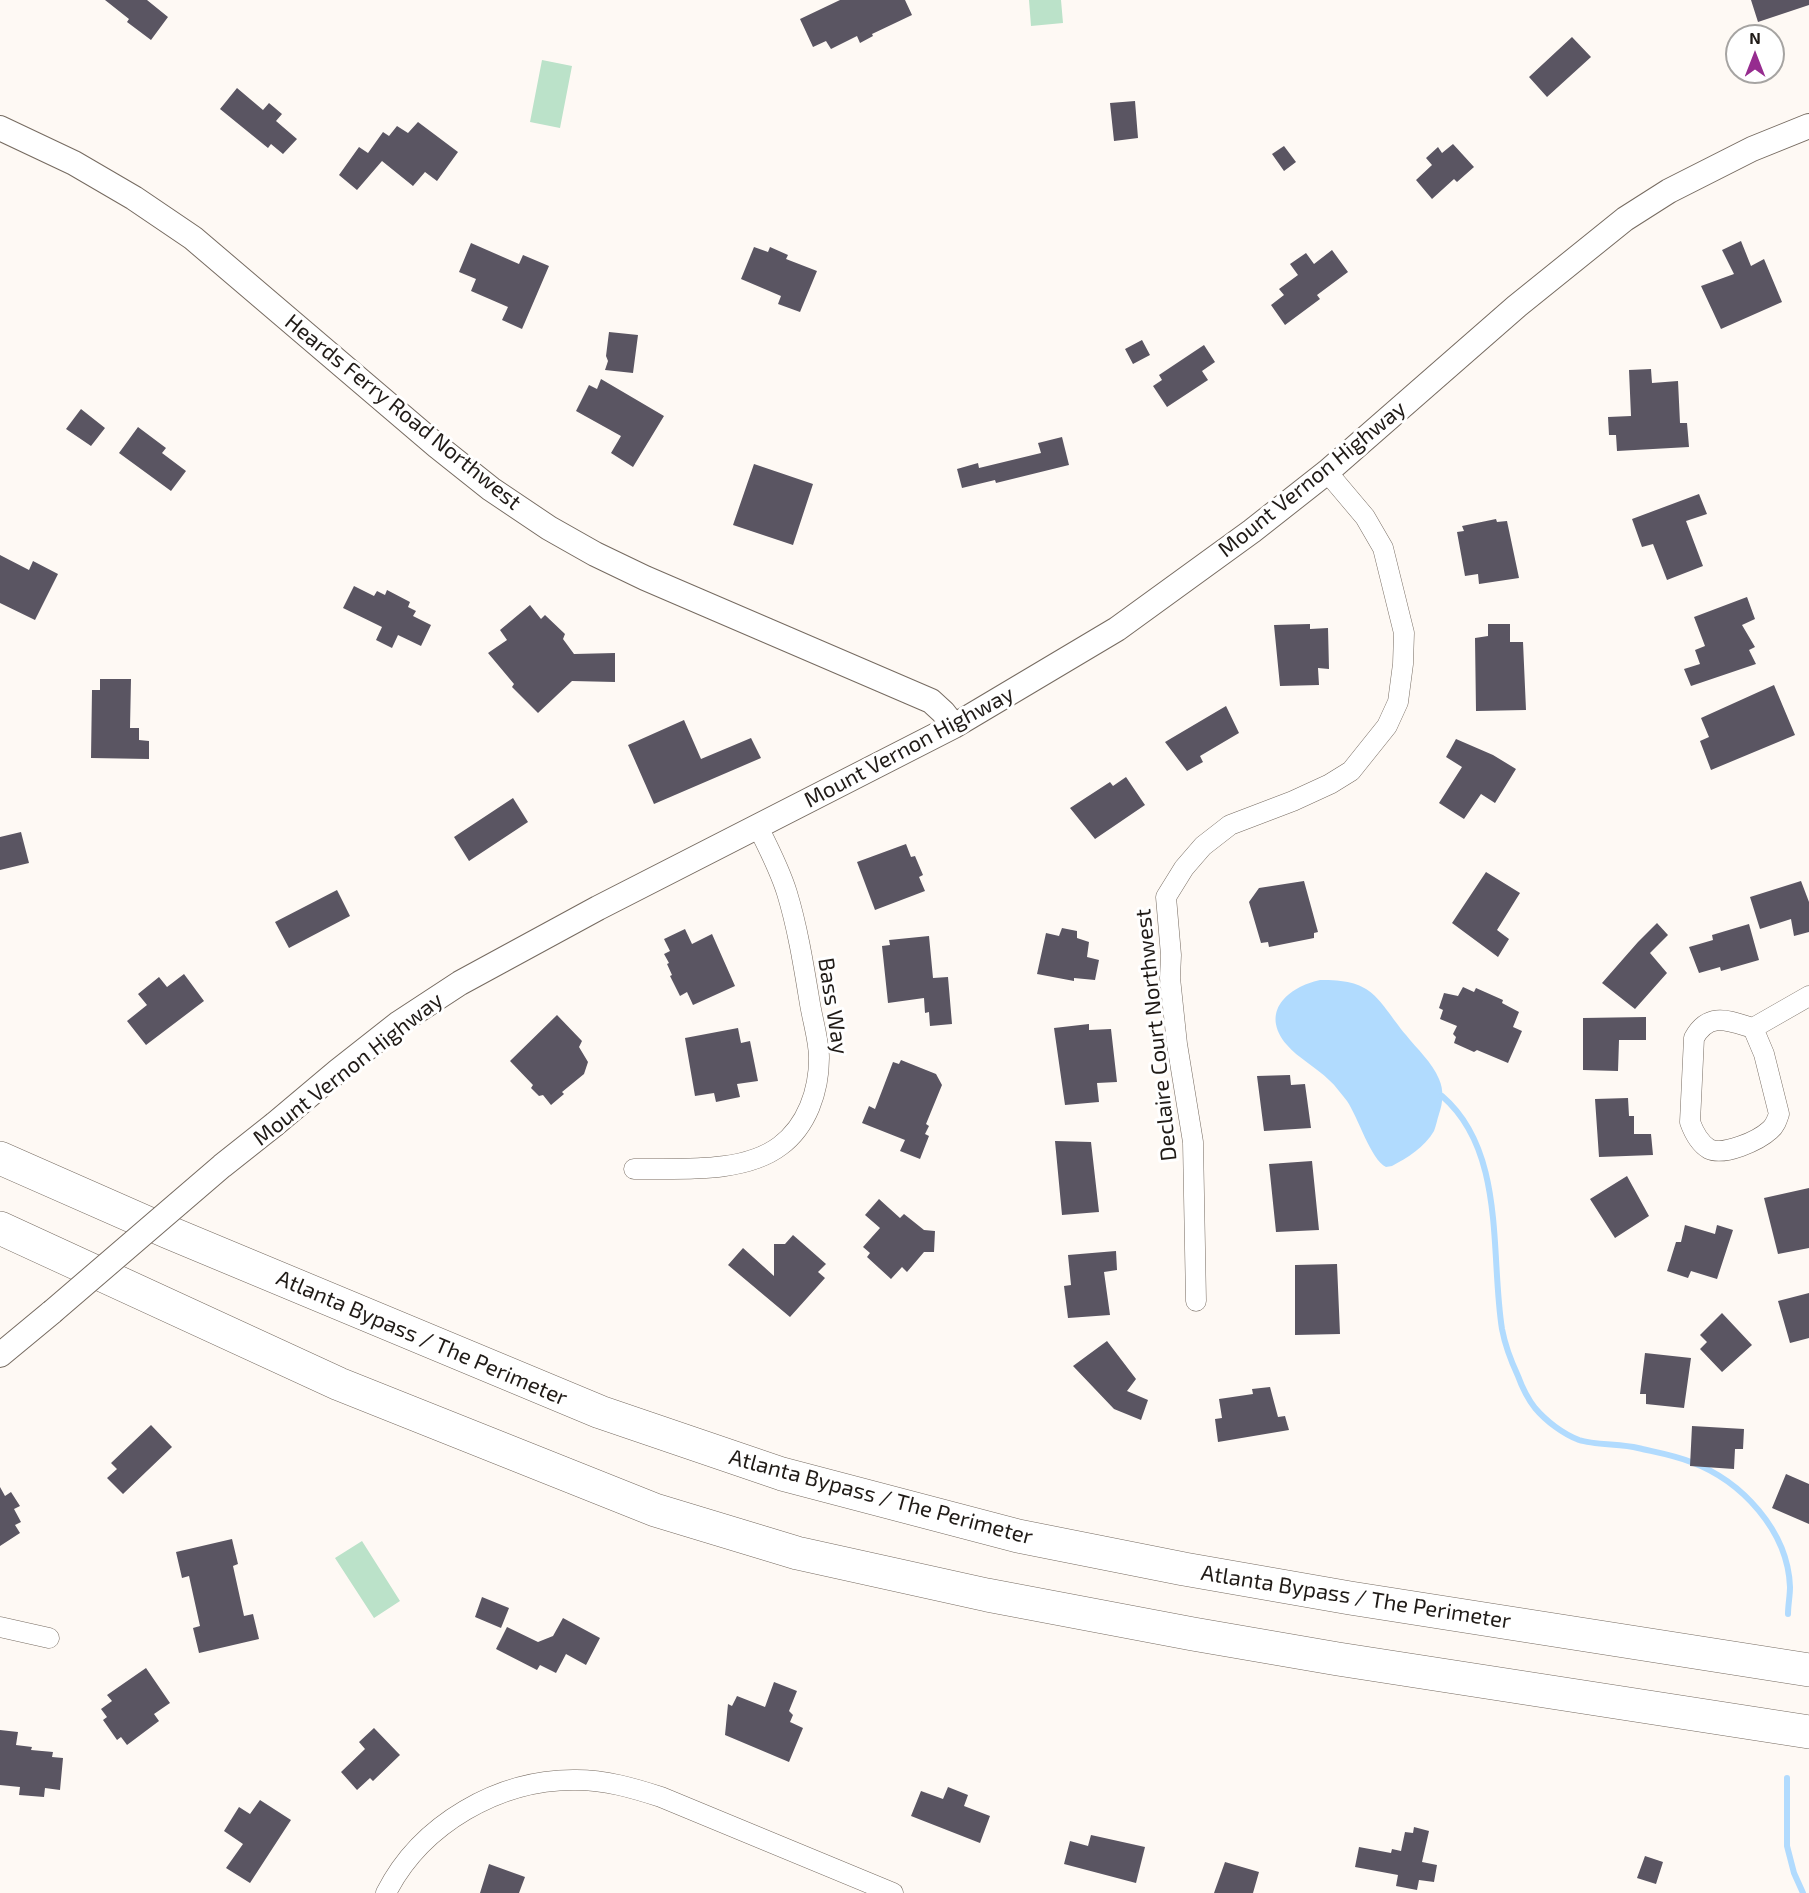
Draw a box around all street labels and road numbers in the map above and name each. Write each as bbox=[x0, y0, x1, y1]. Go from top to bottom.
street label: Heards Ferry Road Northwest bbox=[280, 308, 526, 516]
street label: Mount Vernon Highway bbox=[1213, 395, 1411, 563]
street label: Mount Vernon Highway bbox=[800, 681, 1018, 813]
street label: Declaire Court Northwest bbox=[1130, 908, 1182, 1162]
street label: Bass Way bbox=[812, 956, 854, 1056]
street label: Mount Vernon Highway bbox=[248, 987, 448, 1151]
street label: Atlanta Bypass / The Perimeter bbox=[273, 1265, 571, 1411]
street label: Atlanta Bypass / The Perimeter bbox=[726, 1444, 1036, 1550]
street label: Atlanta Bypass / The Perimeter bbox=[1199, 1559, 1513, 1635]

